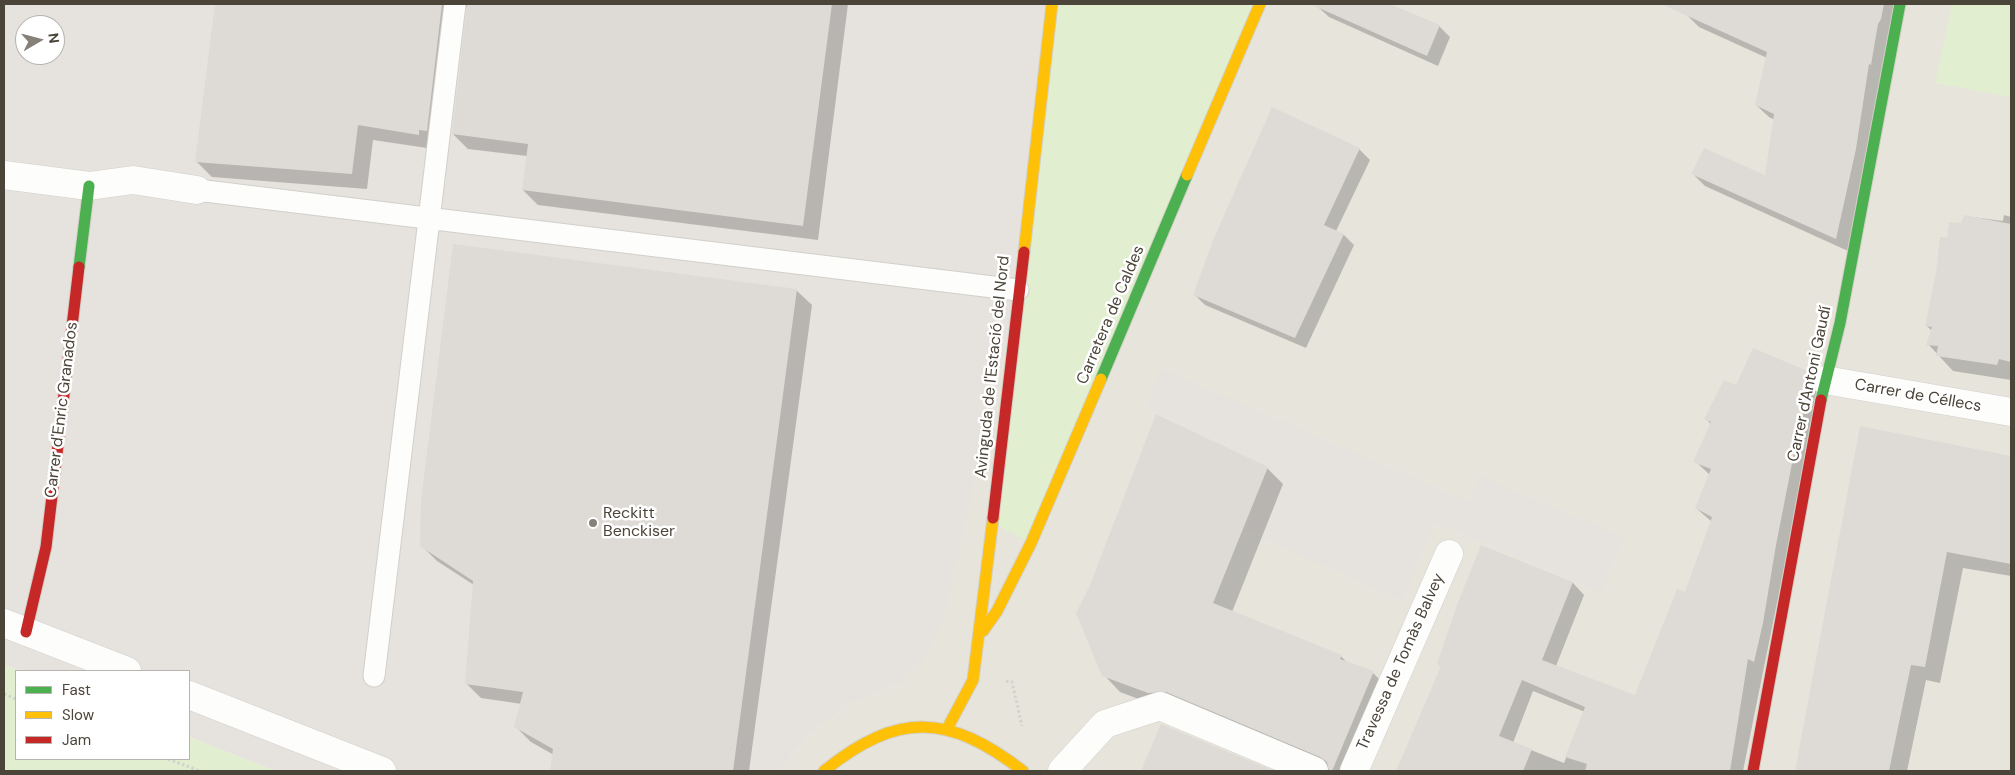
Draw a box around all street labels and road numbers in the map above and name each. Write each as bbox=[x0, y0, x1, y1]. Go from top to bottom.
street label: Carretera de Caldes bbox=[1073, 243, 1149, 387]
street label: Avinguda de l'Estació del Nord bbox=[972, 255, 1014, 479]
street label: Carrer d'Antoni Gaudí bbox=[1784, 304, 1836, 464]
street label: Carrer d'Enric Granados bbox=[42, 321, 82, 499]
street label: Carrer de Céllecs bbox=[1853, 375, 1983, 417]
street label: Travessa de Tomàs Balvey bbox=[1353, 570, 1449, 754]

